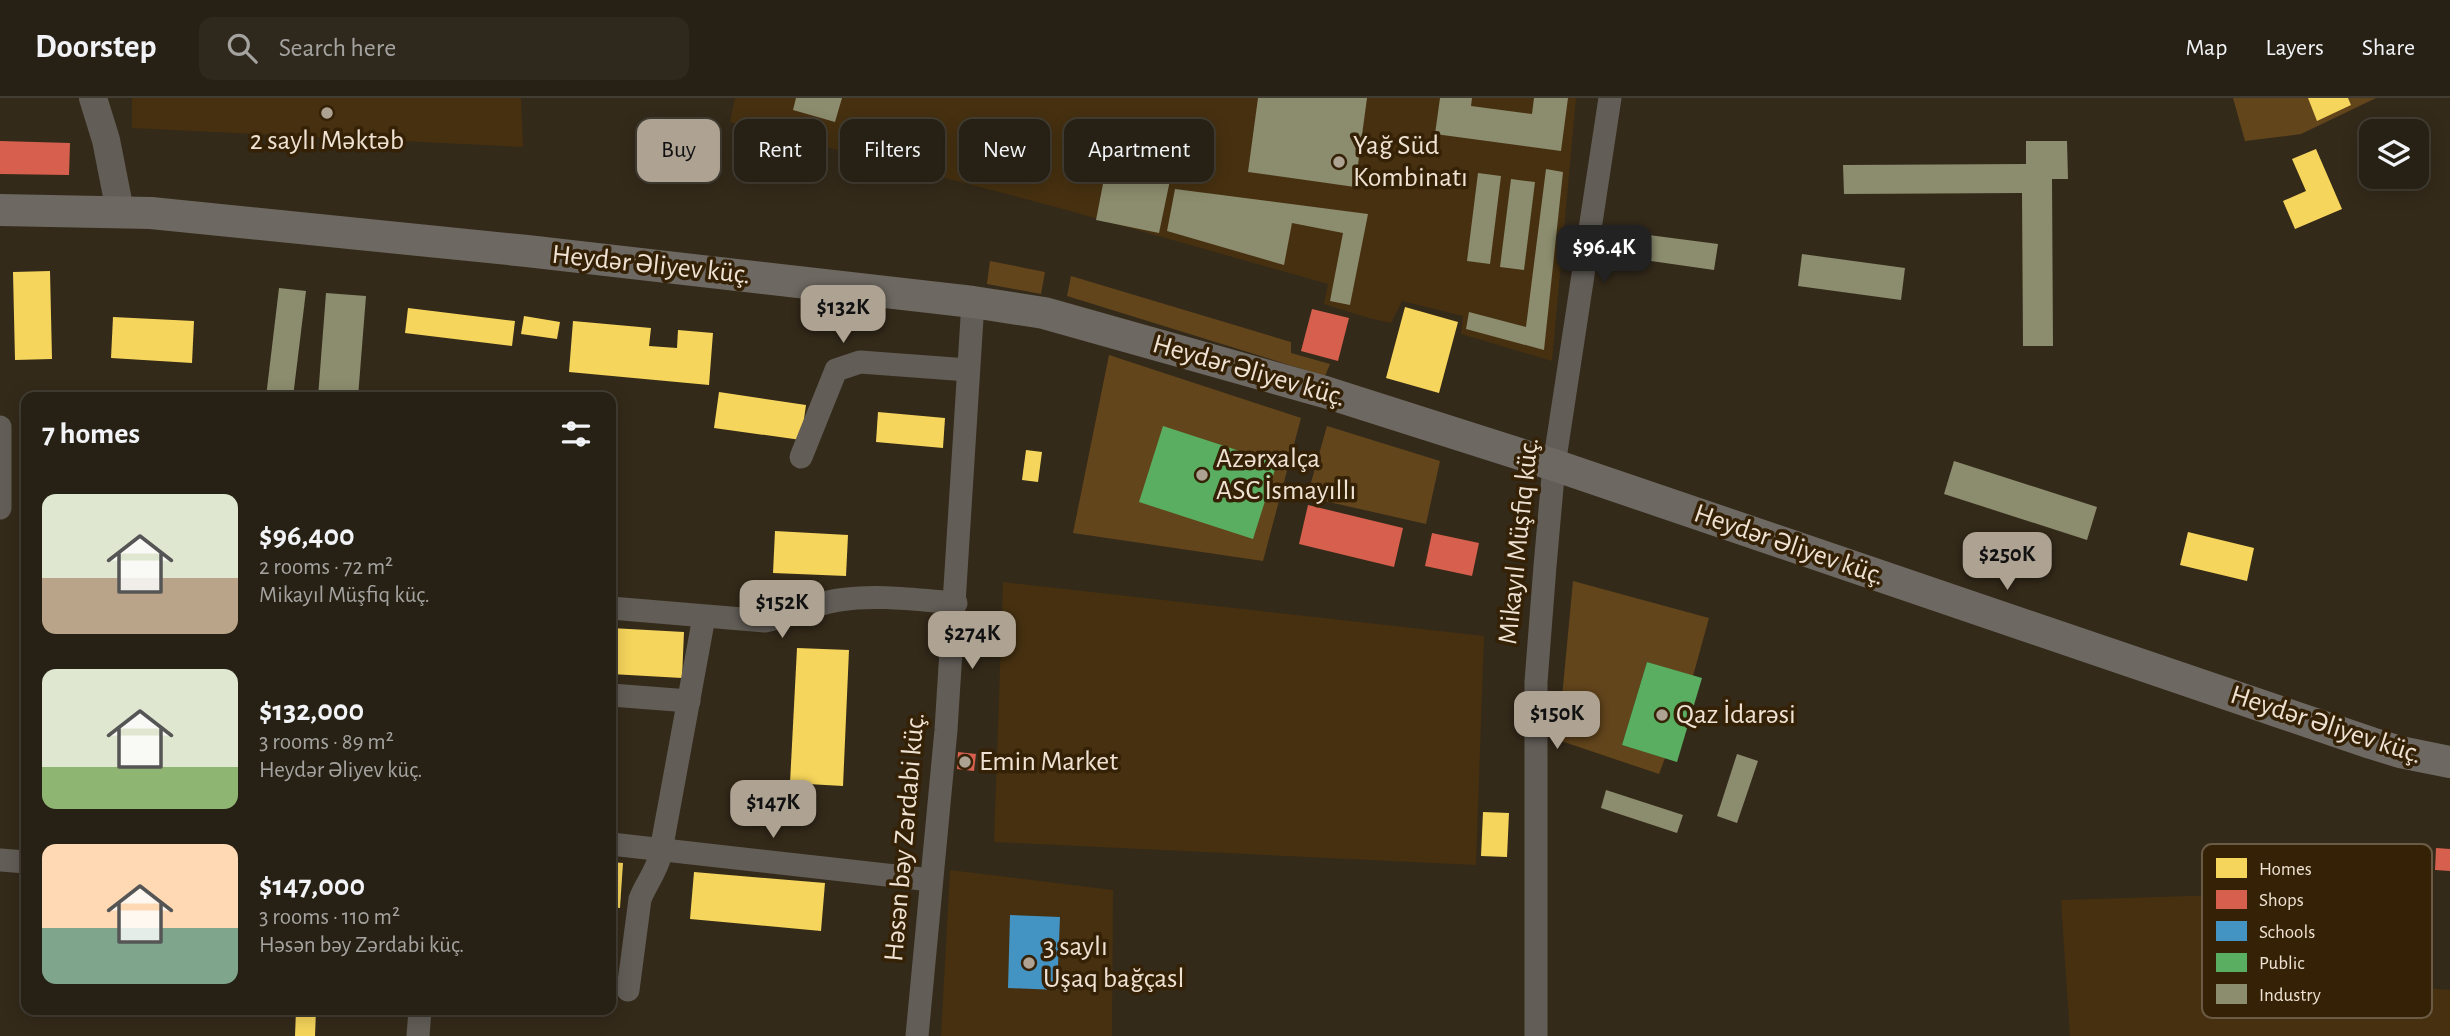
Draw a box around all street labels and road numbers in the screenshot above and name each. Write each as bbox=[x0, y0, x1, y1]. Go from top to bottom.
street label: Heydər Əliyev küç. bbox=[550, 241, 752, 289]
street label: Heydər Əliyev küç. bbox=[1149, 330, 1349, 412]
street label: Mikayıl Müşfiq küç. bbox=[1494, 436, 1544, 646]
street label: Heydər Əliyev küç. bbox=[1690, 499, 1888, 591]
street label: Heydər Əliyev küç. bbox=[2227, 681, 2425, 769]
street label: Həsən bəy Zərdabi küç. bbox=[880, 711, 930, 963]

